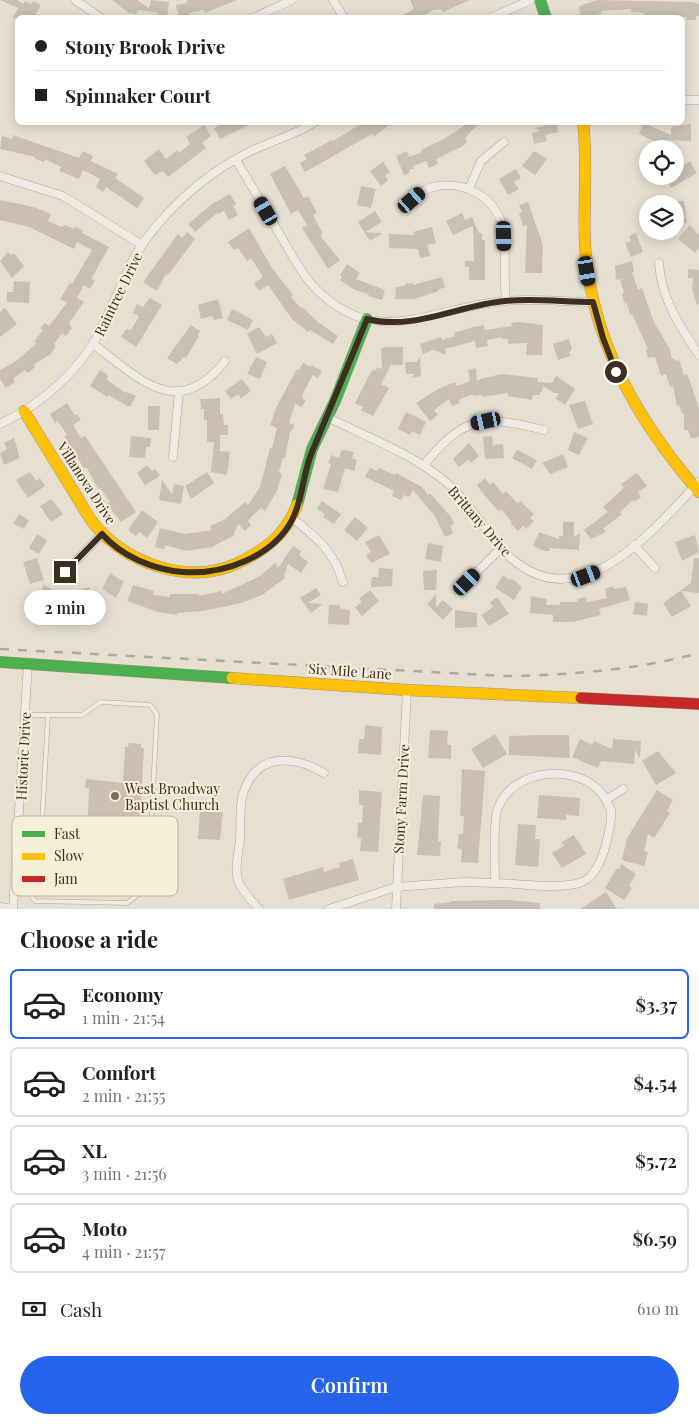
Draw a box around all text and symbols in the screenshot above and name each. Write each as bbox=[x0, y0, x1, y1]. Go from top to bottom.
text: Stony Brook Drive bbox=[65, 33, 225, 59]
text: Spinnaker Court bbox=[65, 82, 211, 108]
map controls bbox=[639, 140, 684, 240]
button: locate bbox=[639, 140, 684, 185]
car bbox=[395, 184, 428, 216]
car bbox=[252, 194, 279, 228]
button: layers bbox=[639, 195, 684, 240]
car bbox=[495, 221, 512, 251]
street label: Raintree Drive bbox=[89, 249, 147, 339]
car bbox=[577, 255, 596, 287]
route start bbox=[605, 361, 627, 383]
car bbox=[469, 411, 502, 431]
street label: Villanova Drive bbox=[53, 437, 121, 528]
street label: Brittany Drive bbox=[444, 482, 516, 560]
route end bbox=[54, 561, 76, 583]
car bbox=[569, 564, 602, 588]
car bbox=[451, 566, 482, 598]
callout: 2 min bbox=[24, 590, 106, 624]
text: 2 min bbox=[45, 597, 85, 618]
street label: Six Mile Lane bbox=[308, 659, 392, 683]
street label: Historic Drive bbox=[11, 711, 35, 801]
street label: Stony Farm Drive bbox=[389, 744, 413, 854]
place label: West Broadway Baptist Church bbox=[124, 779, 220, 814]
marker: West Broadway Baptist Church bbox=[109, 790, 121, 802]
legend bbox=[12, 816, 178, 896]
text: Fast bbox=[54, 824, 81, 843]
text: Slow bbox=[54, 846, 84, 865]
text: Jam bbox=[53, 869, 78, 888]
text: Choose a ride bbox=[20, 924, 158, 954]
text: Economy bbox=[82, 981, 163, 1007]
icon: car bbox=[22, 982, 67, 1027]
text: $3.37 bbox=[636, 991, 677, 1017]
text: 1 min · 21:54 bbox=[82, 1007, 165, 1028]
text: Comfort bbox=[82, 1059, 156, 1085]
icon: car bbox=[22, 1060, 67, 1105]
text: $4.54 bbox=[634, 1069, 677, 1095]
text: 2 min · 21:55 bbox=[82, 1085, 165, 1106]
text: XL bbox=[82, 1137, 107, 1163]
icon: car bbox=[22, 1138, 67, 1183]
text: $5.72 bbox=[635, 1147, 677, 1173]
text: 3 min · 21:56 bbox=[82, 1163, 167, 1184]
text: Moto bbox=[82, 1215, 127, 1241]
icon: car bbox=[22, 1216, 67, 1261]
text: $6.59 bbox=[633, 1225, 677, 1251]
text: 4 min · 21:57 bbox=[82, 1241, 166, 1262]
icon: cash bbox=[20, 1295, 48, 1323]
text: Cash bbox=[60, 1296, 102, 1322]
text: 610 m bbox=[637, 1298, 679, 1319]
button: Confirm bbox=[20, 1356, 679, 1414]

